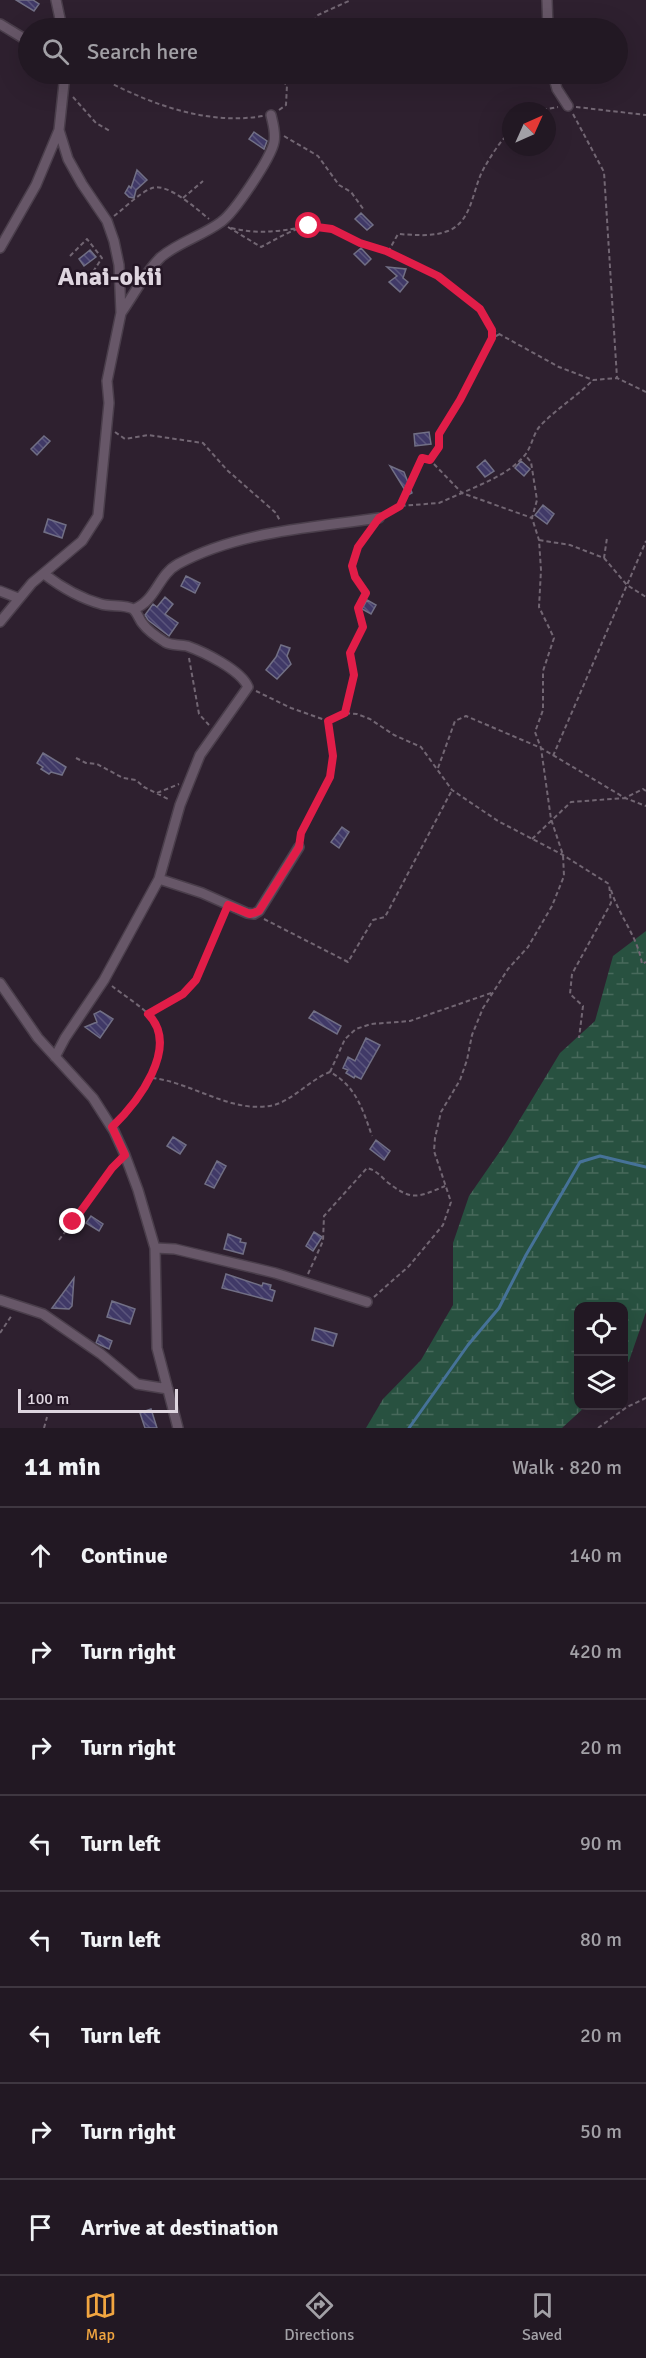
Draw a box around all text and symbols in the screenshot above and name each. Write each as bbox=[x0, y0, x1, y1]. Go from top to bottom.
search box bbox=[18, 18, 628, 84]
icon: search bbox=[39, 35, 72, 68]
text: Search here bbox=[87, 38, 198, 65]
north arrow bbox=[502, 102, 556, 156]
route start bbox=[295, 212, 321, 238]
district label: Anai-okii bbox=[58, 261, 162, 293]
route end bbox=[59, 1208, 85, 1234]
map controls bbox=[574, 1302, 628, 1410]
button: locate bbox=[574, 1302, 628, 1356]
button: layers bbox=[574, 1356, 628, 1410]
scale bar bbox=[18, 1386, 178, 1414]
text: 100 m bbox=[27, 1389, 69, 1409]
text: 11 min bbox=[24, 1451, 101, 1483]
text: Walk · 820 m bbox=[512, 1455, 622, 1480]
icon: ahead bbox=[24, 1539, 57, 1572]
text: Continue bbox=[81, 1542, 168, 1569]
text: 140 m bbox=[569, 1543, 622, 1568]
icon: right bbox=[24, 1635, 57, 1668]
text: Turn right bbox=[81, 1638, 176, 1665]
text: 420 m bbox=[569, 1639, 622, 1664]
icon: right bbox=[24, 1731, 57, 1764]
text: Turn right bbox=[81, 1734, 176, 1761]
text: 20 m bbox=[580, 1735, 622, 1760]
icon: left bbox=[24, 1827, 57, 1860]
text: Turn left bbox=[81, 1830, 161, 1857]
text: 90 m bbox=[580, 1831, 622, 1856]
icon: left bbox=[24, 1923, 57, 1956]
text: Turn left bbox=[81, 1926, 161, 1953]
text: 80 m bbox=[580, 1927, 622, 1952]
icon: left bbox=[24, 2019, 57, 2052]
text: Turn left bbox=[81, 2022, 161, 2049]
text: 20 m bbox=[580, 2023, 622, 2048]
icon: right bbox=[24, 2115, 57, 2148]
text: Turn right bbox=[81, 2118, 176, 2145]
text: 50 m bbox=[580, 2119, 622, 2144]
icon: arrive bbox=[24, 2211, 57, 2244]
text: Arrive at destination bbox=[81, 2214, 278, 2241]
tab: Map bbox=[84, 2289, 117, 2345]
tab: Directions bbox=[284, 2289, 354, 2345]
tab: Saved bbox=[522, 2289, 562, 2345]

